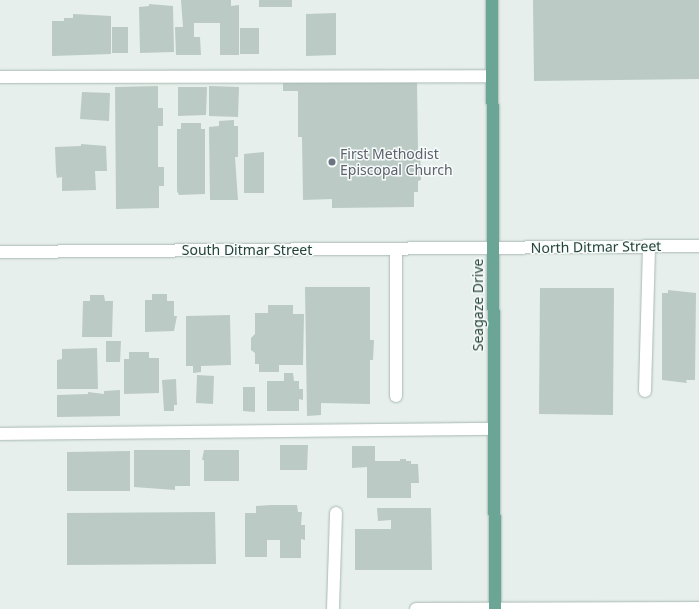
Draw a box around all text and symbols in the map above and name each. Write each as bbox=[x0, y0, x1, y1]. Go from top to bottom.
place label: First Methodist Episcopal Church bbox=[340, 146, 453, 178]
marker: First Methodist Episcopal Church bbox=[327, 157, 337, 167]
street label: North Ditmar Street bbox=[531, 237, 661, 257]
street label: South Ditmar Street bbox=[182, 242, 312, 258]
street label: Seagaze Drive bbox=[470, 259, 486, 351]

